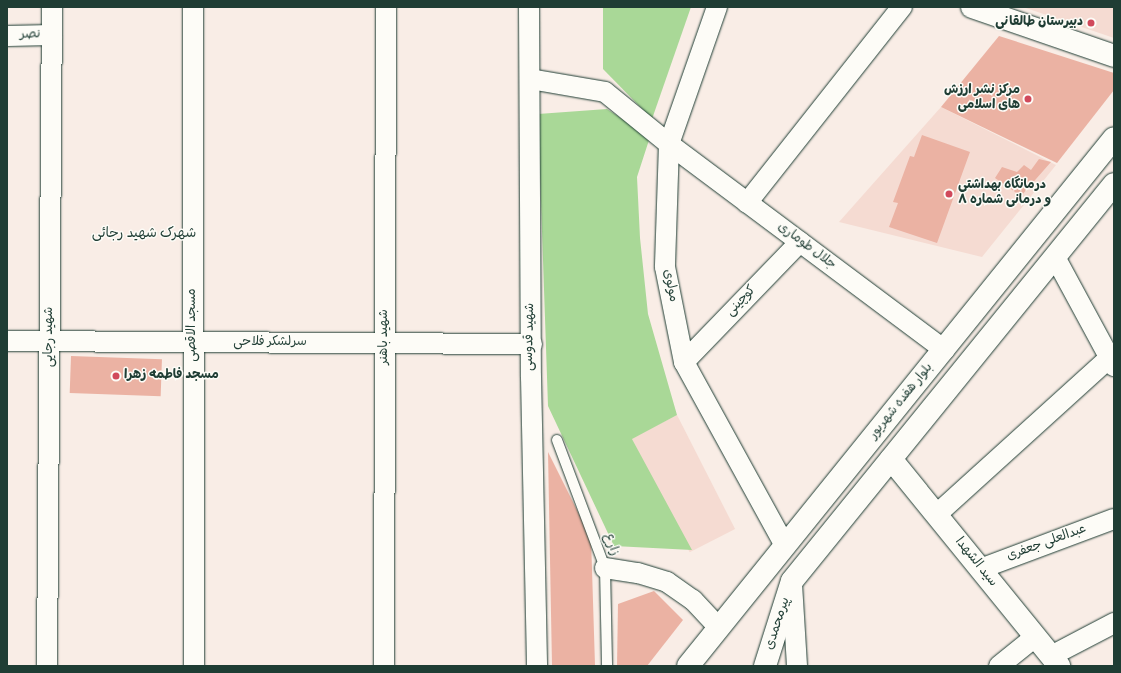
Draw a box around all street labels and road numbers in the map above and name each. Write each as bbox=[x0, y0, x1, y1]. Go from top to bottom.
street label: نصر bbox=[19, 28, 41, 44]
street label: جلال طوماری bbox=[774, 220, 838, 274]
street label: مولوی bbox=[658, 268, 680, 304]
street label: کوچینی bbox=[724, 283, 760, 321]
street label: مسجد الاقصی bbox=[185, 288, 201, 362]
street label: شهید قدوسی bbox=[523, 303, 539, 371]
street label: شهید رجایی bbox=[42, 307, 58, 367]
street label: شهید باهنر bbox=[377, 309, 393, 365]
street label: سرلشکر فلاحی bbox=[233, 335, 307, 351]
street label: بلوار هفده شهریور bbox=[867, 361, 937, 443]
street label: عبدالعلی جعفری bbox=[1005, 522, 1089, 566]
street label: زارع bbox=[599, 532, 621, 558]
street label: سید الشهدا bbox=[950, 535, 1000, 591]
street label: پیرمحمدی bbox=[763, 596, 795, 652]

